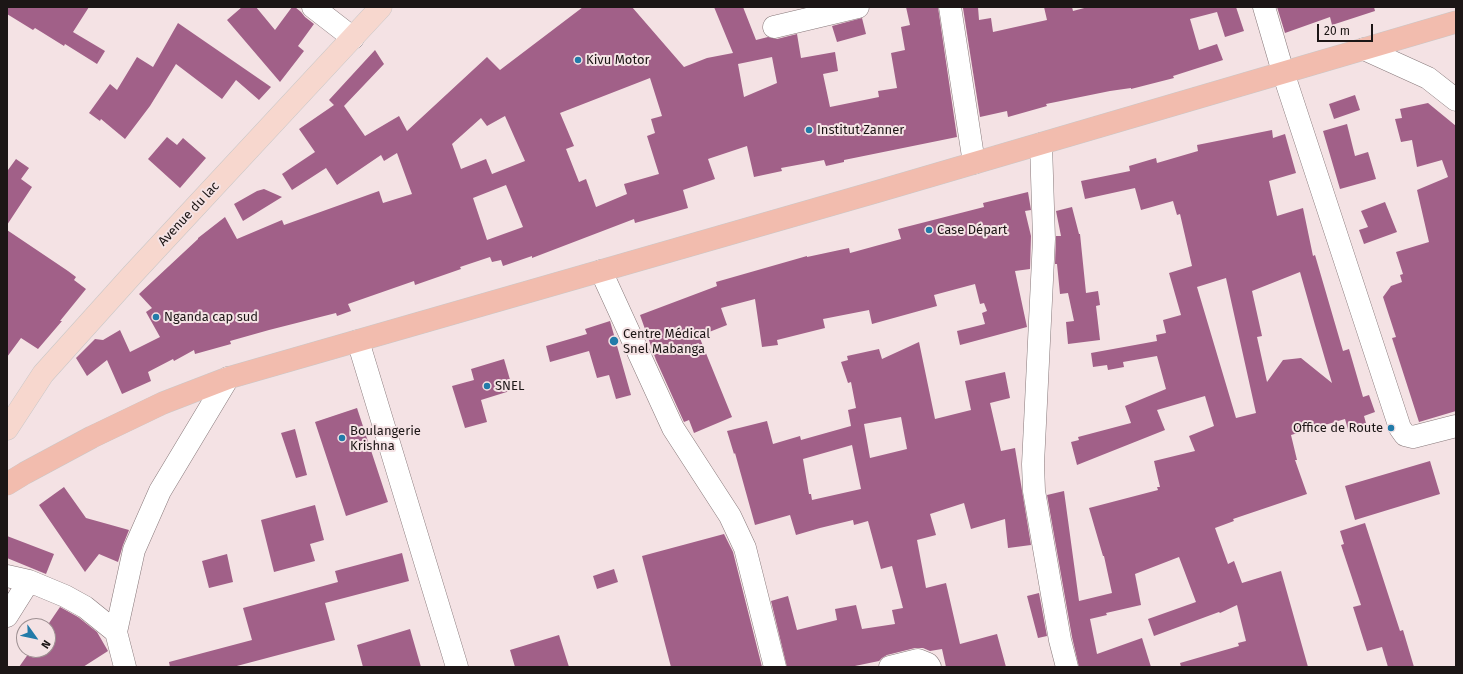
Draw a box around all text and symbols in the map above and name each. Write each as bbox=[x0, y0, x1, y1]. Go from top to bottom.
scale bar bbox=[1319, 16, 1375, 42]
text: 20 m bbox=[1324, 24, 1350, 38]
place label: Kivu Motor bbox=[586, 52, 650, 68]
marker: Kivu Motor bbox=[573, 55, 583, 65]
place label: Institut Zanner bbox=[817, 122, 904, 138]
marker: Institut Zanner bbox=[804, 125, 814, 135]
street label: Avenue du lac bbox=[155, 179, 223, 249]
place label: Case Départ bbox=[937, 222, 1008, 238]
marker: Case Départ bbox=[924, 225, 934, 235]
place label: Nganda cap sud bbox=[164, 309, 258, 325]
marker: Nganda cap sud bbox=[151, 312, 161, 322]
place label: Centre Médical Snel Mabanga bbox=[623, 326, 710, 357]
marker: Centre Médical Snel Mabanga bbox=[608, 335, 620, 347]
place label: SNEL bbox=[495, 378, 524, 394]
marker: SNEL bbox=[482, 381, 492, 391]
place label: Office de Route bbox=[1293, 420, 1383, 436]
place label: Boulangerie Krishna bbox=[350, 423, 421, 454]
marker: Office de Route bbox=[1386, 423, 1396, 433]
marker: Boulangerie Krishna bbox=[337, 433, 347, 443]
north arrow bbox=[16, 618, 56, 658]
text: N bbox=[38, 638, 53, 651]

